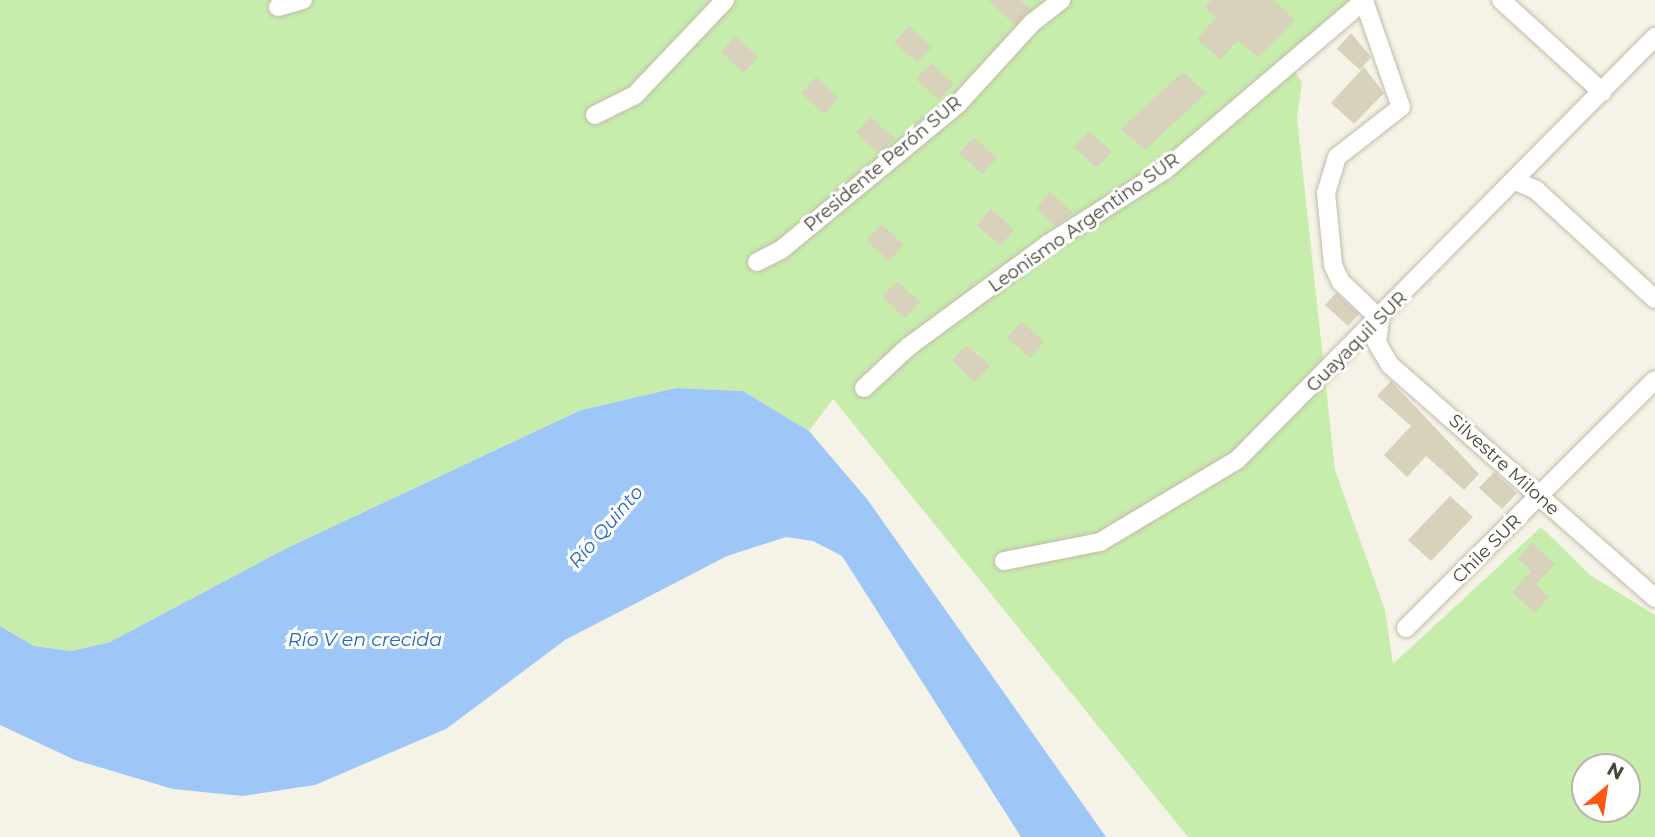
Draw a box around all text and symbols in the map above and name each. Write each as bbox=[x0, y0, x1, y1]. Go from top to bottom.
street label: Presidente Perón SUR bbox=[800, 92, 966, 236]
street label: Leonismo Argentino SUR bbox=[985, 149, 1183, 297]
street label: Guayaquil SUR bbox=[1302, 287, 1412, 397]
street label: Silvestre Milone bbox=[1444, 410, 1564, 520]
water label: Río Quinto bbox=[564, 481, 648, 573]
street label: Chile SUR bbox=[1448, 510, 1526, 588]
water label: Río V en crecida bbox=[288, 629, 442, 651]
north arrow bbox=[1571, 753, 1641, 823]
text: N bbox=[1603, 757, 1628, 785]

